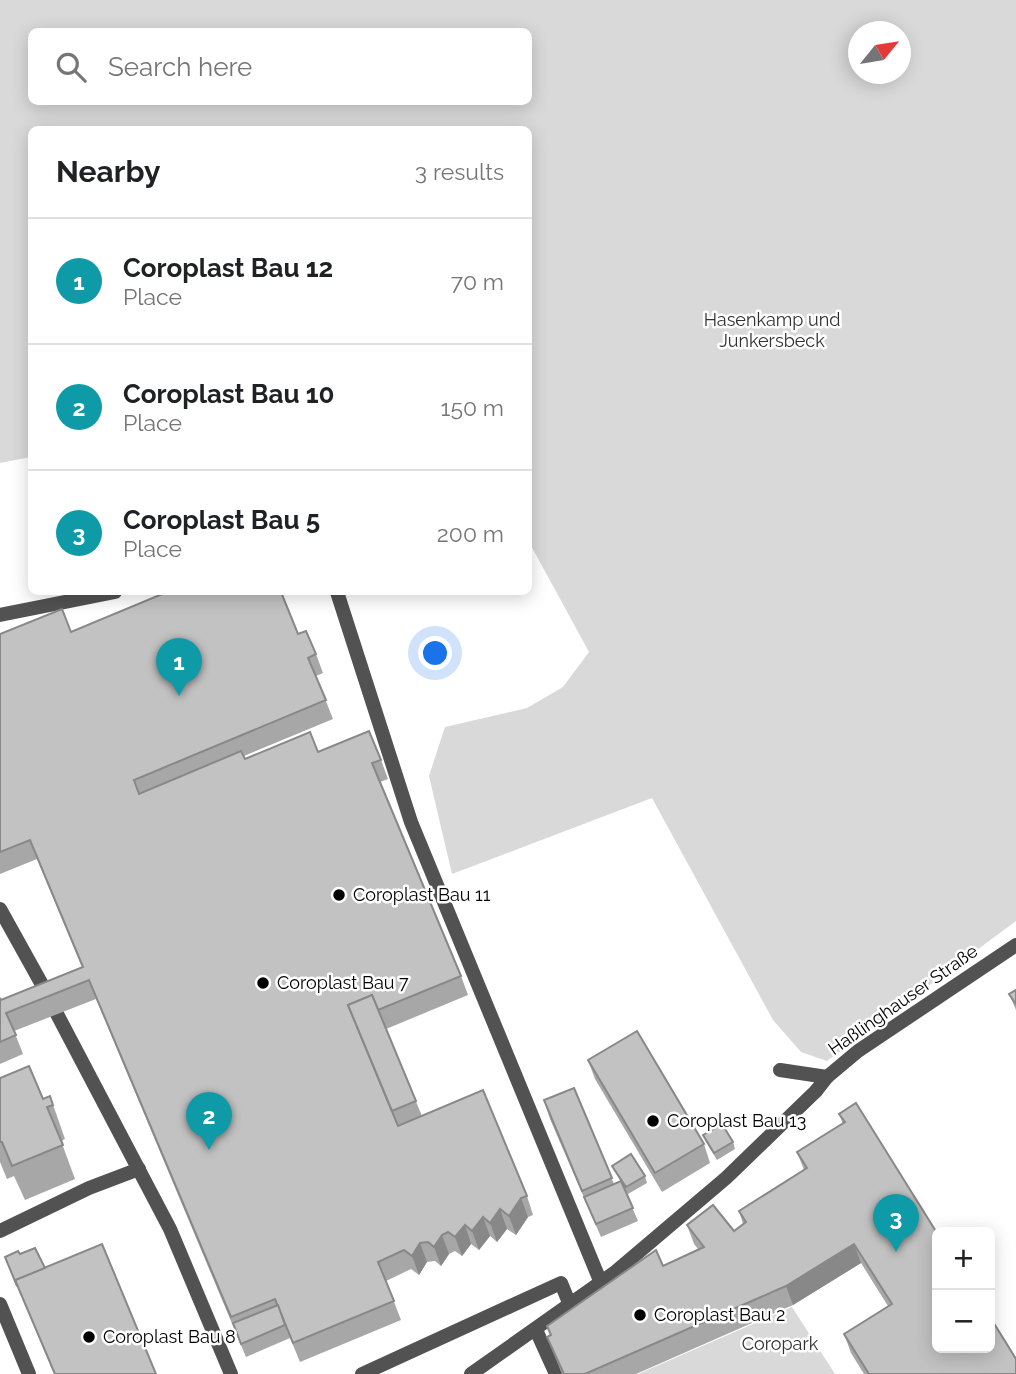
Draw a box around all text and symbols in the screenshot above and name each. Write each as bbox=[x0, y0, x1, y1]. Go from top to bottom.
north arrow bbox=[848, 21, 911, 84]
search box bbox=[28, 28, 532, 105]
icon: search bbox=[52, 48, 90, 86]
text: Search here bbox=[108, 52, 252, 82]
text: Nearby bbox=[56, 154, 160, 189]
text: 3 results bbox=[415, 158, 504, 185]
text: Coroplast Bau 12 bbox=[123, 253, 333, 283]
text: 1 bbox=[73, 268, 85, 295]
text: 70 m bbox=[451, 268, 504, 295]
text: Place bbox=[123, 283, 182, 310]
park label: Hasenkamp und Junkersbeck bbox=[704, 309, 840, 351]
text: Coroplast Bau 10 bbox=[123, 379, 335, 409]
text: 2 bbox=[73, 394, 85, 421]
text: 150 m bbox=[441, 394, 504, 421]
text: Place bbox=[123, 409, 182, 436]
text: Coroplast Bau 5 bbox=[123, 505, 320, 535]
text: 3 bbox=[73, 520, 85, 547]
text: 200 m bbox=[437, 520, 504, 547]
text: Place bbox=[123, 535, 182, 562]
your location bbox=[418, 636, 452, 670]
pin: 1 bbox=[156, 638, 202, 696]
place label: Coroplast Bau 11 bbox=[353, 884, 491, 905]
marker: Coroplast Bau 11 bbox=[331, 887, 347, 903]
street label: Haßlinghauser Straße bbox=[824, 940, 982, 1059]
place label: Coroplast Bau 7 bbox=[277, 972, 409, 993]
marker: Coroplast Bau 7 bbox=[255, 975, 271, 991]
pin: 2 bbox=[186, 1092, 232, 1150]
place label: Coroplast Bau 13 bbox=[667, 1110, 806, 1131]
marker: Coroplast Bau 13 bbox=[645, 1113, 661, 1129]
pin: 3 bbox=[873, 1194, 919, 1252]
map controls bbox=[932, 1227, 995, 1353]
button: + bbox=[932, 1227, 995, 1290]
button: − bbox=[932, 1290, 995, 1353]
place label: Coroplast Bau 2 bbox=[654, 1304, 785, 1325]
marker: Coroplast Bau 2 bbox=[632, 1307, 648, 1323]
place label: Coroplast Bau 8 bbox=[103, 1326, 236, 1347]
marker: Coroplast Bau 8 bbox=[81, 1329, 97, 1345]
park label: Coropark bbox=[742, 1333, 819, 1354]

